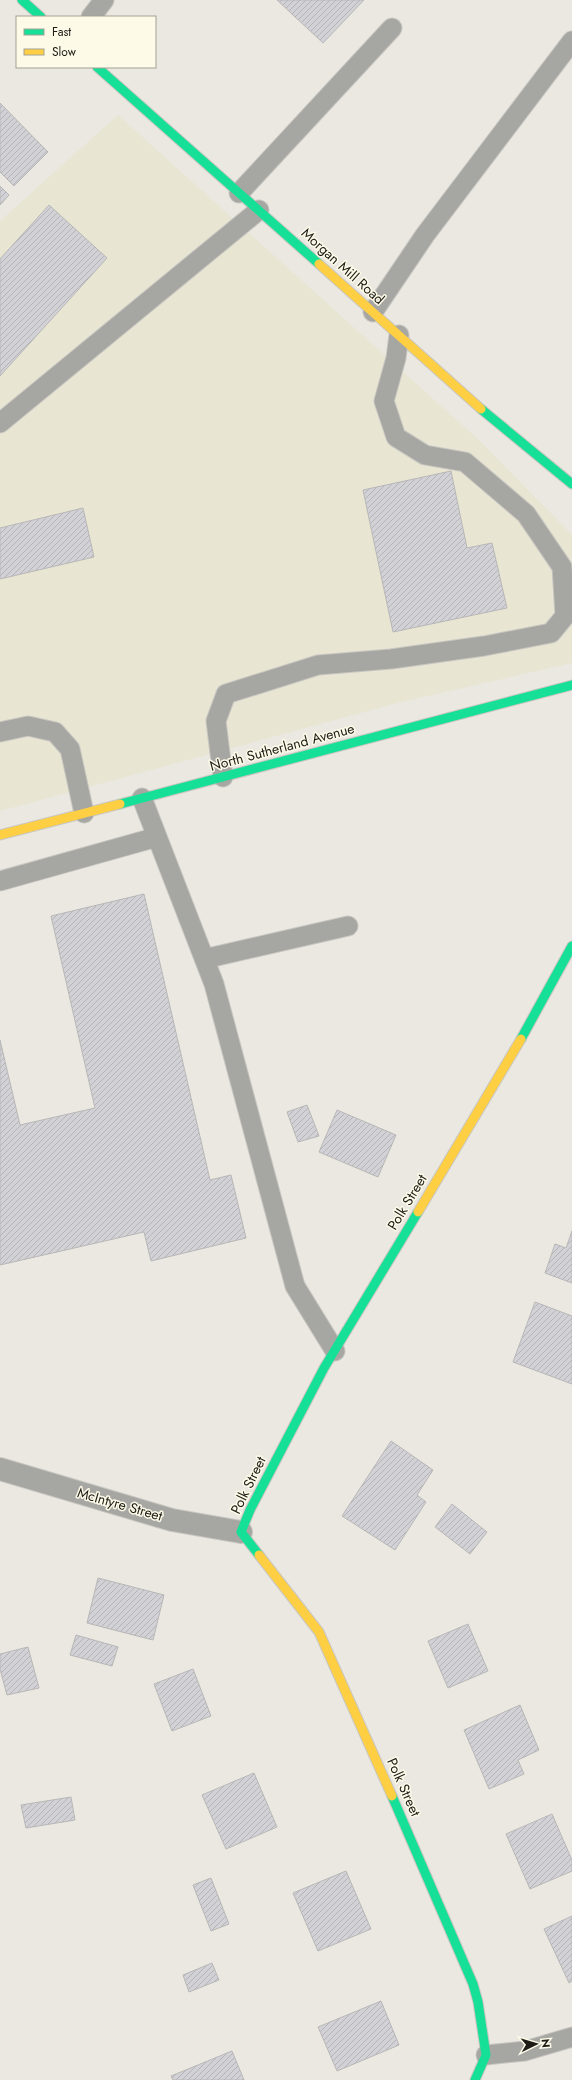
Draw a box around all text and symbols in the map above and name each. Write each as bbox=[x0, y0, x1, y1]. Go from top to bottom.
legend bbox=[16, 16, 156, 68]
text: Fast bbox=[52, 23, 71, 41]
text: Slow bbox=[52, 43, 77, 61]
street label: Morgan Mill Road bbox=[297, 223, 389, 309]
street label: North Sutherland Avenue bbox=[207, 718, 357, 776]
street label: Polk Street bbox=[382, 1170, 432, 1234]
street label: Polk Street bbox=[225, 1452, 271, 1517]
street label: McIntyre Street bbox=[75, 1482, 166, 1526]
street label: Polk Street bbox=[382, 1755, 426, 1820]
north arrow bbox=[516, 2024, 556, 2064]
text: N bbox=[538, 2038, 554, 2048]

